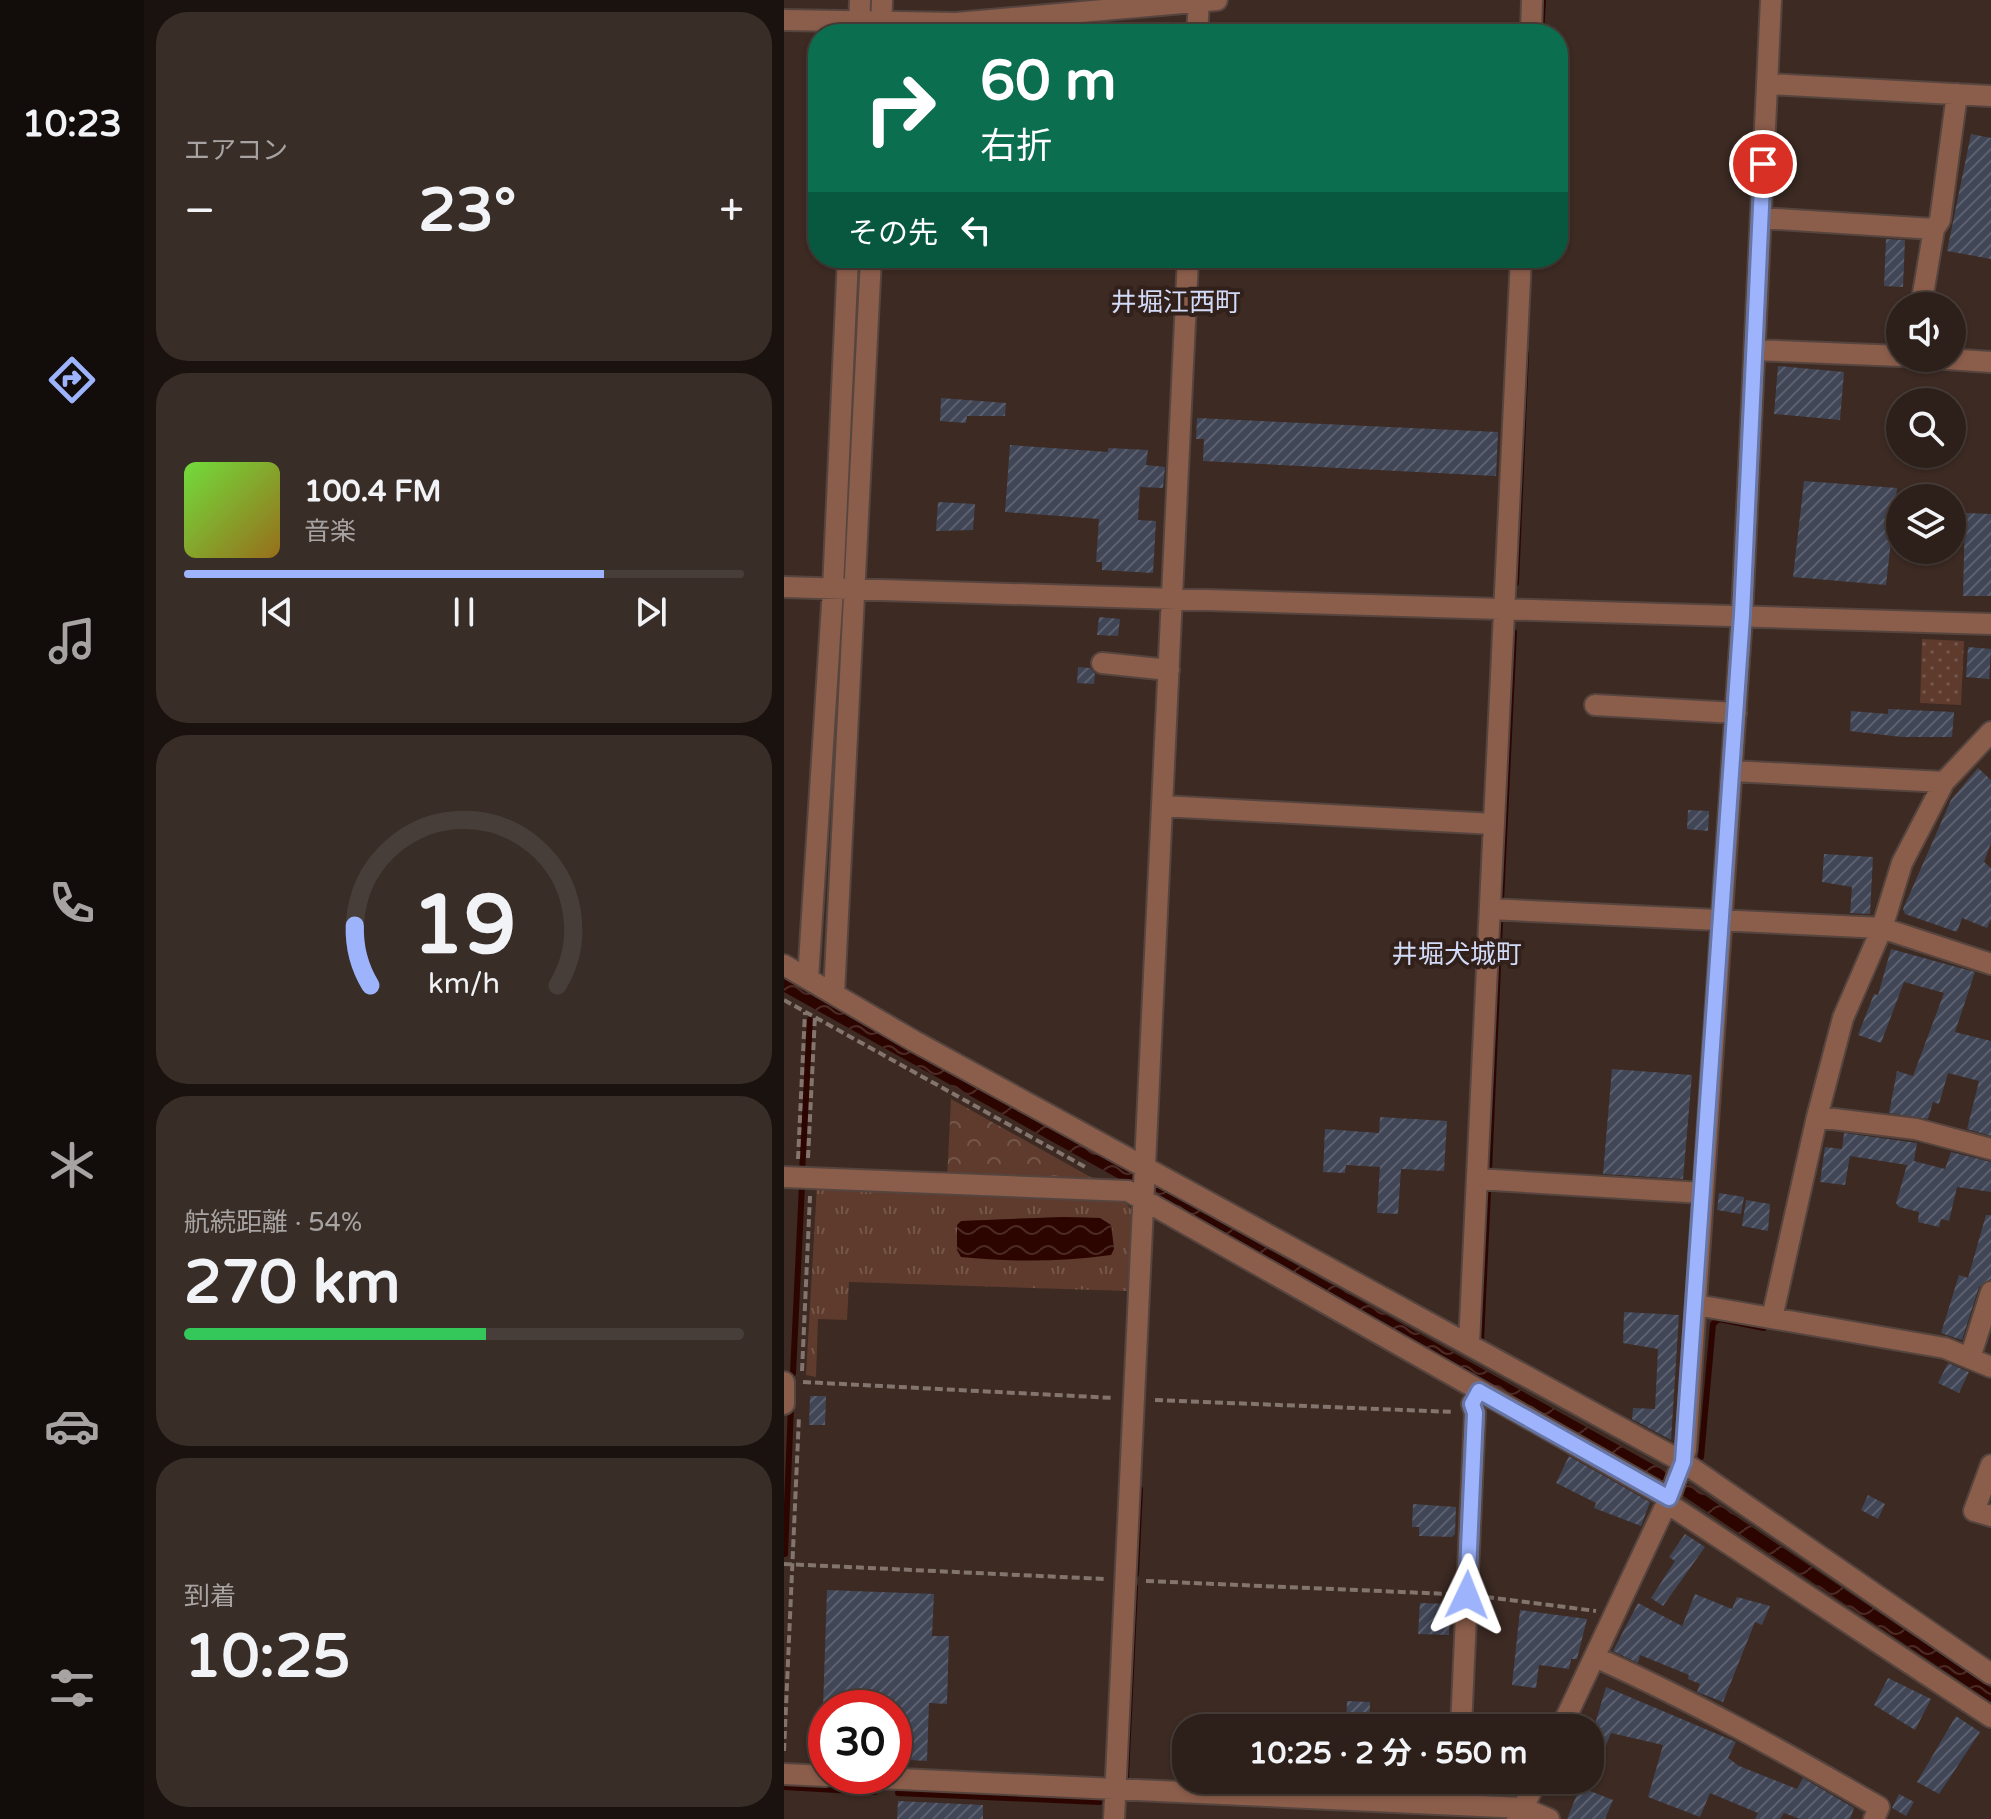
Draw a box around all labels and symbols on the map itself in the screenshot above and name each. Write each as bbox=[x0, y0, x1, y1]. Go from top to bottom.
pin bbox=[1729, 130, 1797, 198]
district label: 井堀江西町 bbox=[1111, 287, 1241, 318]
district label: 井堀犬城町 bbox=[1392, 939, 1522, 970]
position arrow bbox=[1425, 1553, 1509, 1637]
speed limit sign: 30 bbox=[808, 1690, 912, 1794]

